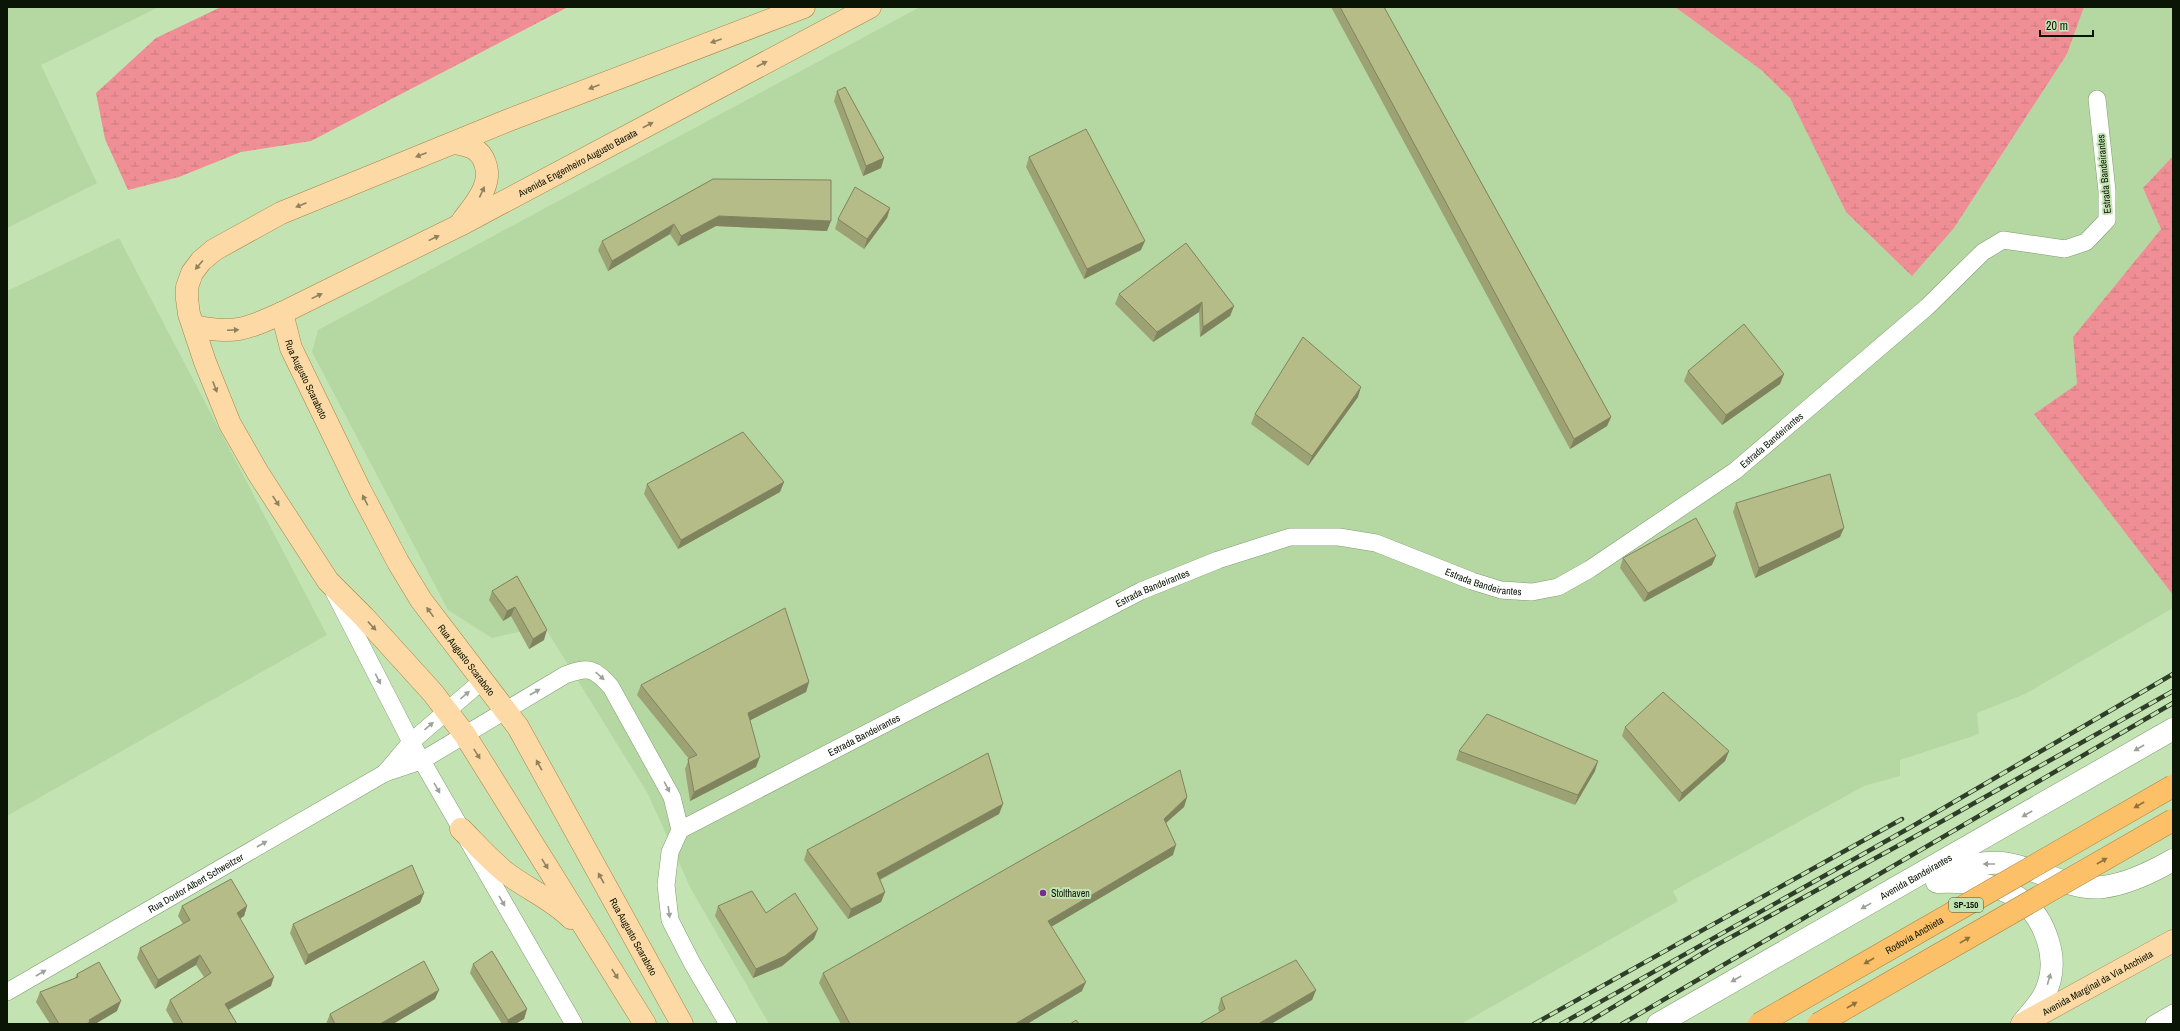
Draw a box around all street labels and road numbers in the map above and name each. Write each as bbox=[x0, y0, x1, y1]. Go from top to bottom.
street label: Avenida Engenheiro Augusto Barata bbox=[515, 125, 640, 200]
street label: Estrada Bandeirantes bbox=[2094, 134, 2114, 214]
street label: Rua Augusto Scaraboto bbox=[283, 338, 331, 422]
street label: Estrada Bandeirantes bbox=[1737, 409, 1806, 471]
street label: Estrada Bandeirantes bbox=[1443, 565, 1522, 598]
street label: Estrada Bandeirantes bbox=[1113, 566, 1191, 610]
street label: Rua Augusto Scaraboto bbox=[435, 621, 498, 698]
street label: Estrada Bandeirantes bbox=[826, 711, 902, 759]
street label: Rua Doutor Albert Schweitzer bbox=[146, 850, 246, 915]
street label: Avenida Bandeirantes bbox=[1876, 851, 1954, 903]
street label: Rua Augusto Scaraboto bbox=[607, 895, 661, 978]
road number: SP-150 bbox=[1949, 898, 1983, 912]
street label: Rodovia Anchieta bbox=[1883, 913, 1946, 957]
street label: Avenida Marginal da Via Anchieta bbox=[2039, 947, 2155, 1019]

